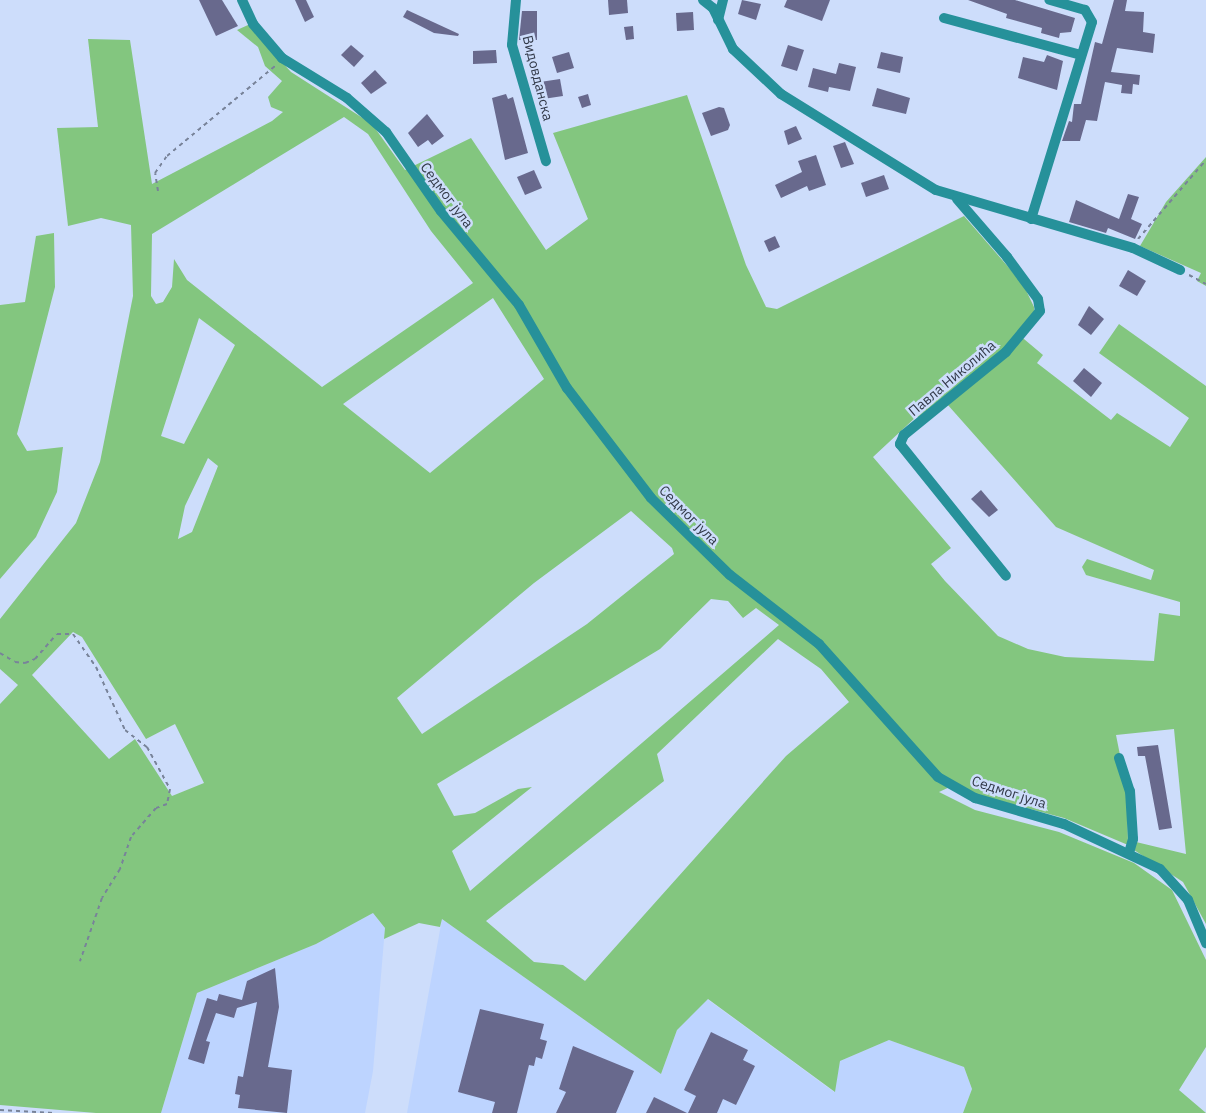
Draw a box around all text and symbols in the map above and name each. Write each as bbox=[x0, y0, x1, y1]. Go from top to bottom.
street label: Видовданска bbox=[519, 34, 557, 122]
street label: Седмог јула bbox=[417, 159, 477, 231]
street label: Павла Николића bbox=[905, 337, 999, 419]
street label: Седмог јула bbox=[656, 482, 722, 548]
street label: Седмог јула bbox=[970, 772, 1048, 812]

